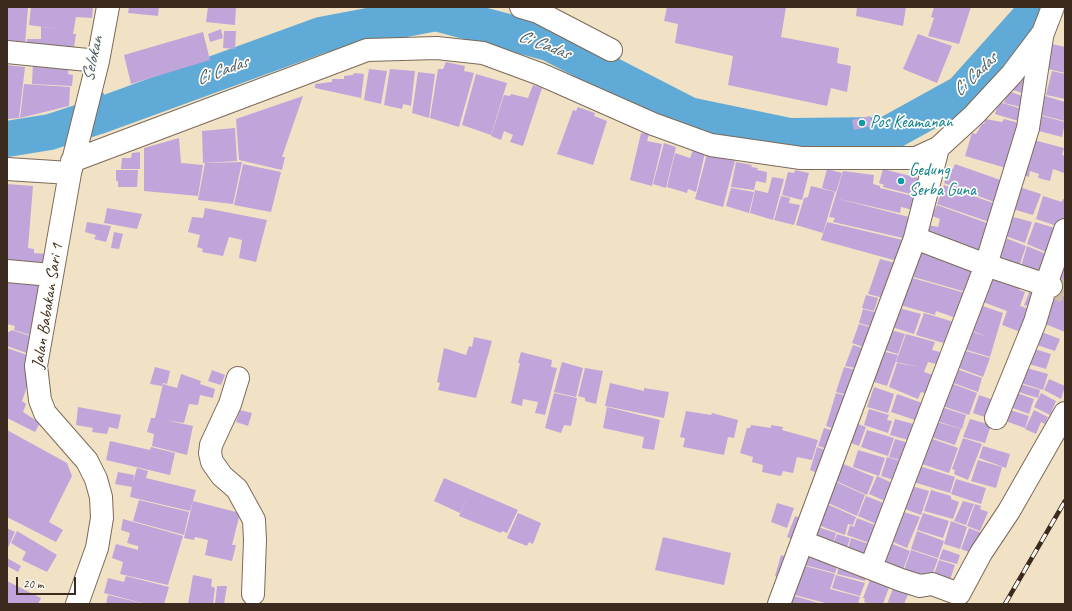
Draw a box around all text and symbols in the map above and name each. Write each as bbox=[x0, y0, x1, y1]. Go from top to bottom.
water label: Ci Cadas bbox=[515, 25, 573, 65]
water label: Selokan bbox=[78, 34, 108, 84]
water label: Ci Cadas bbox=[948, 49, 1002, 101]
water label: Ci Cadas bbox=[193, 52, 251, 90]
place label: Pos Keamanan bbox=[870, 113, 953, 133]
marker: Pos Keamanan bbox=[857, 118, 867, 128]
place label: Gedung Serba Guna bbox=[909, 161, 976, 201]
marker: Gedung Serba Guna bbox=[896, 176, 906, 186]
street label: Jalan Babakan Sari 1 bbox=[28, 242, 68, 370]
scale bar bbox=[18, 569, 78, 595]
text: 20 m bbox=[23, 576, 43, 592]

